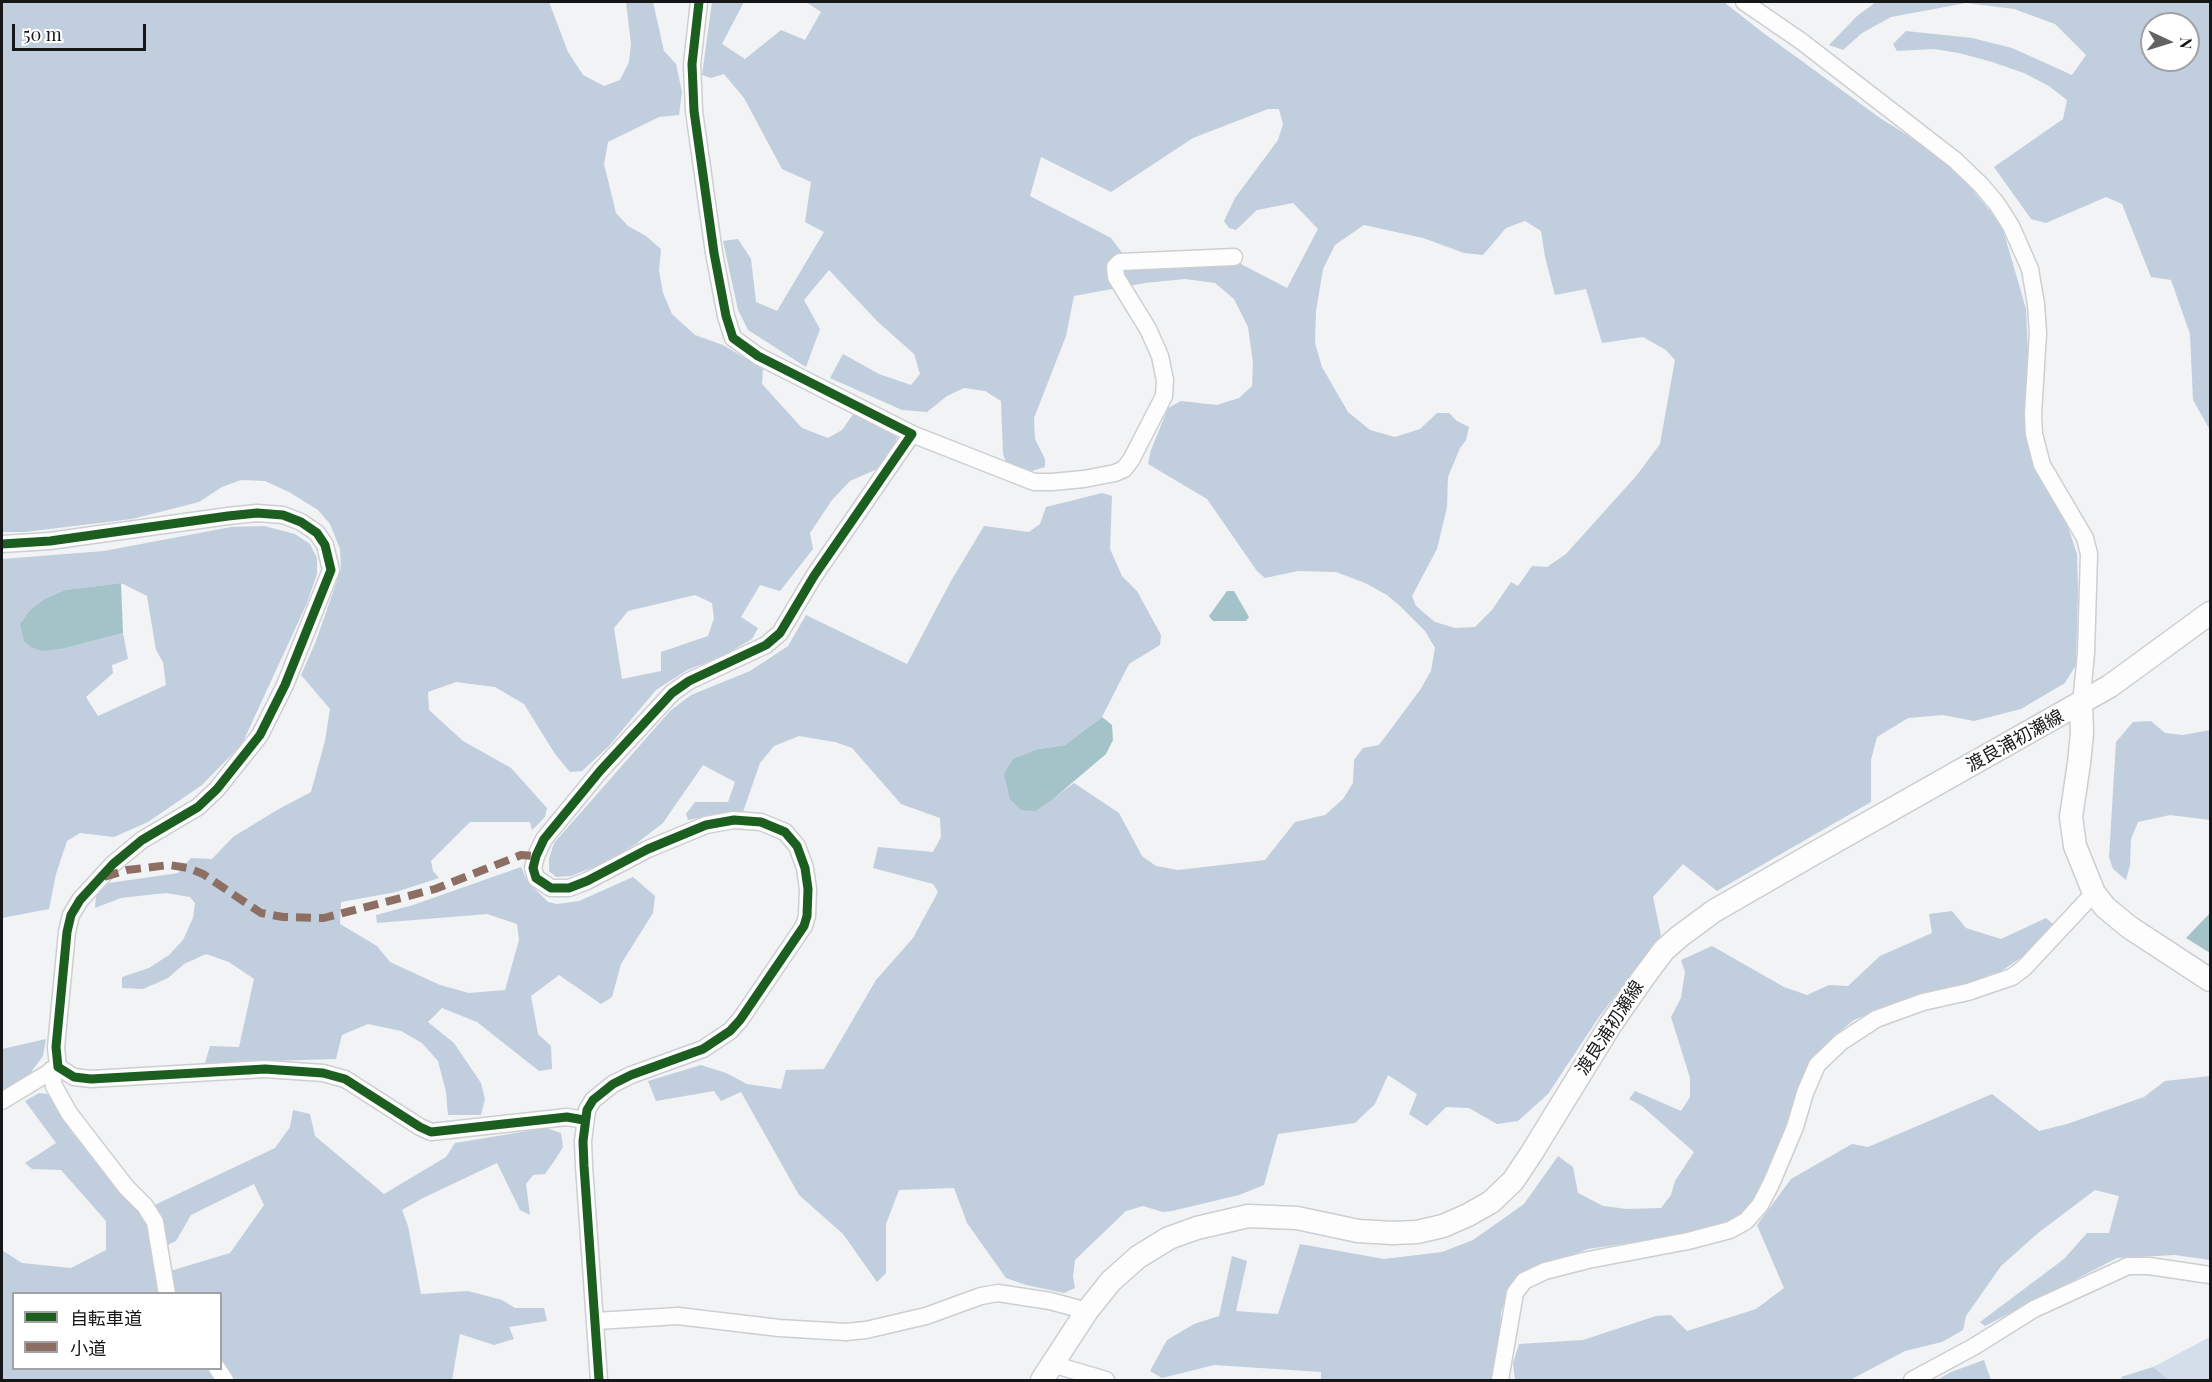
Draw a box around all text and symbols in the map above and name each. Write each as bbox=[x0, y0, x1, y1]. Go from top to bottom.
scale bar bbox=[15, 12, 148, 50]
north arrow bbox=[2140, 12, 2200, 72]
text: 50 m bbox=[23, 22, 62, 46]
text: N bbox=[2176, 37, 2197, 50]
street label: 渡良浦初瀬線 bbox=[1963, 705, 2067, 777]
street label: 渡良浦初瀬線 bbox=[1572, 977, 1648, 1079]
legend bbox=[12, 1292, 222, 1370]
text: 自転車道 bbox=[70, 1306, 142, 1330]
text: 小道 bbox=[70, 1336, 106, 1360]

